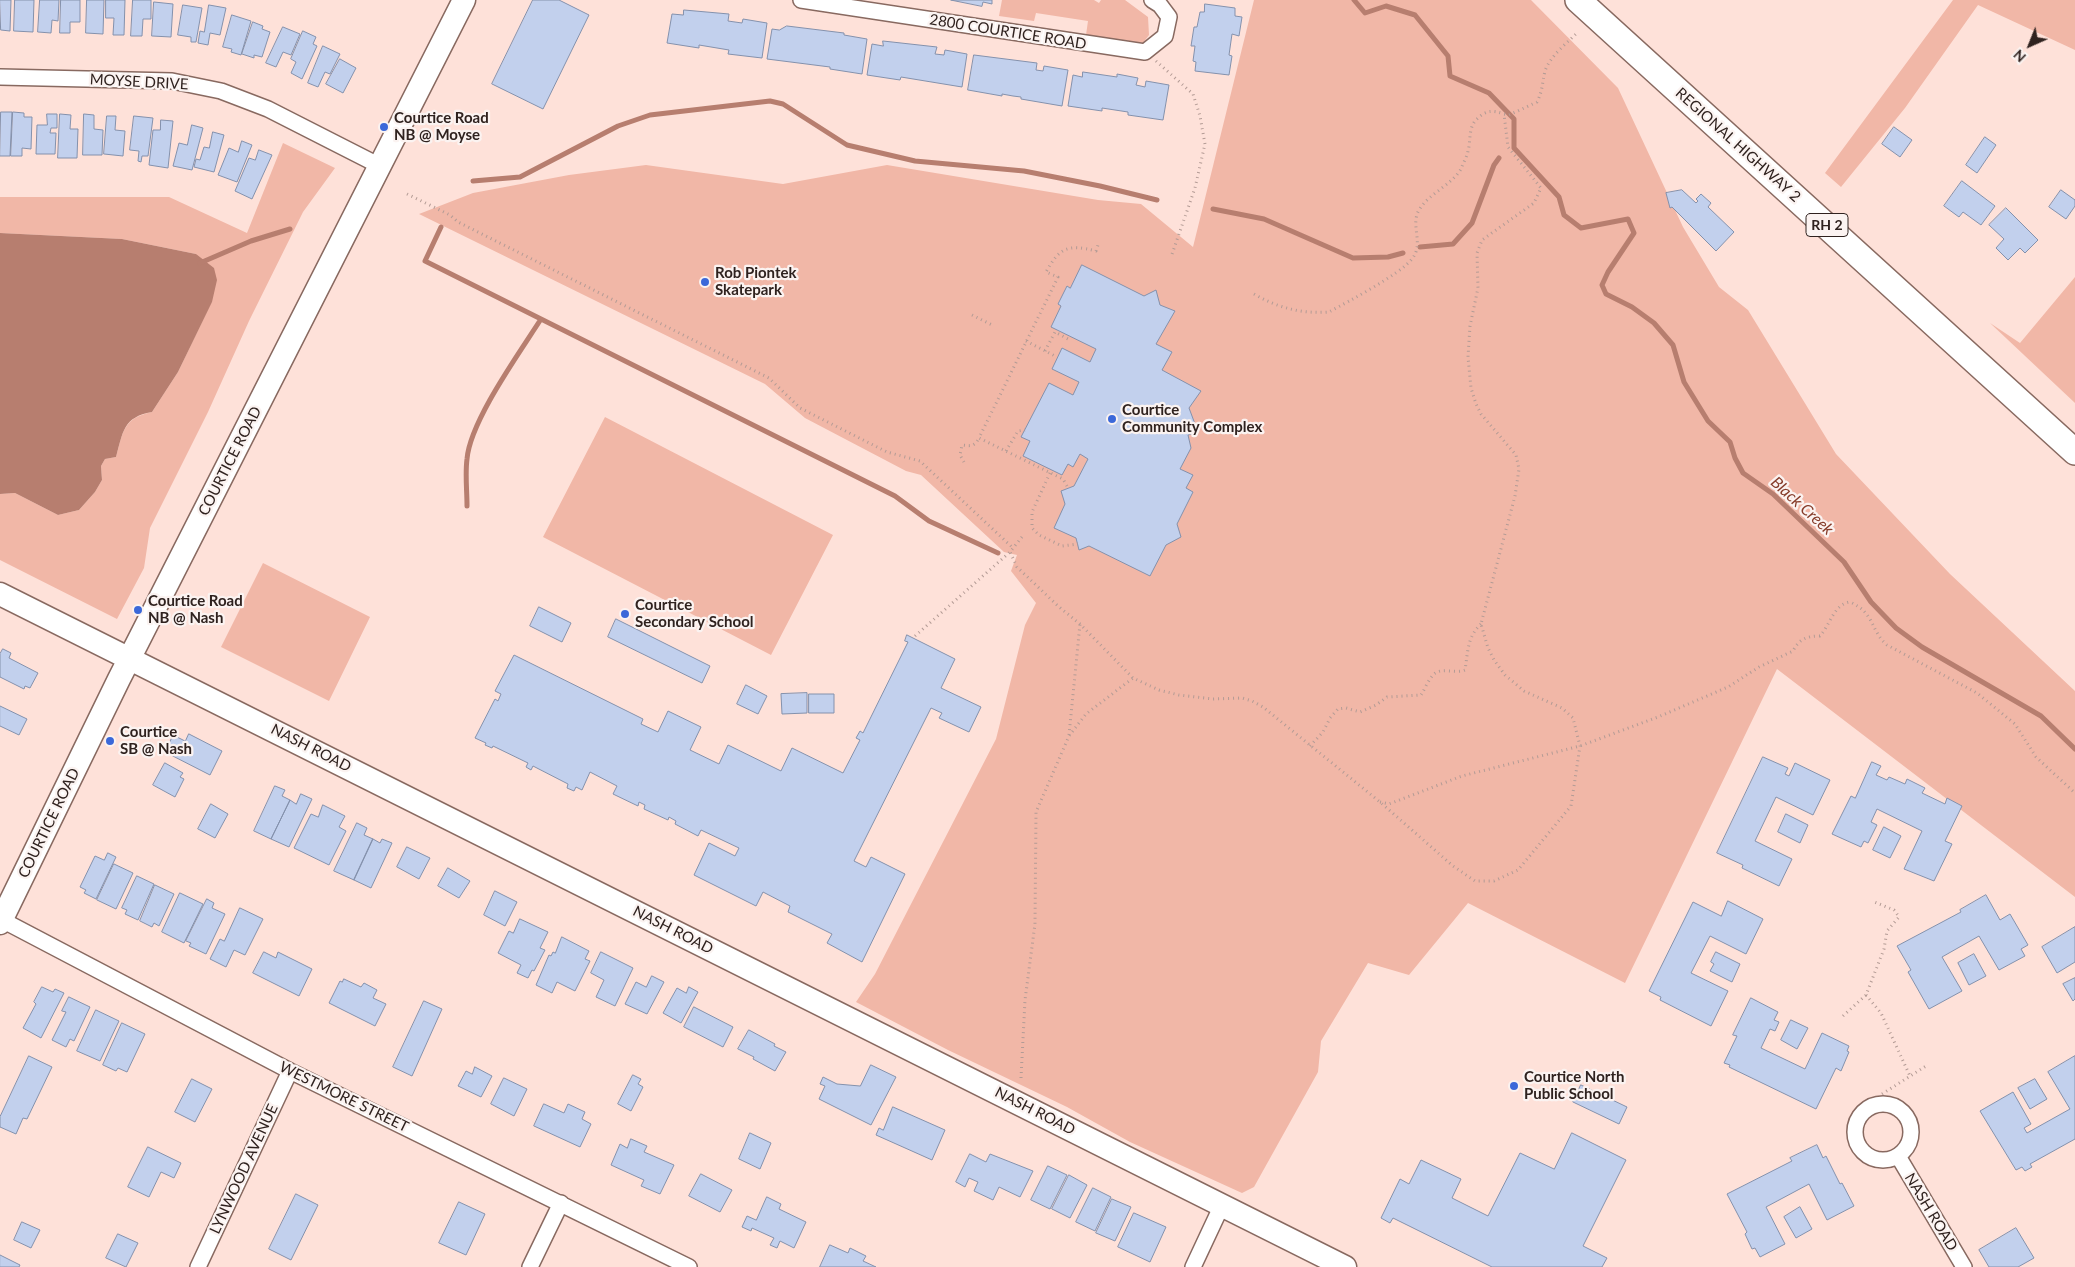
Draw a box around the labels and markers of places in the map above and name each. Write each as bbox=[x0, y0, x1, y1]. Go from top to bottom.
place label: Courtice Road NB @ Moyse bbox=[394, 109, 489, 144]
marker: Courtice Road NB @ Moyse bbox=[378, 121, 390, 133]
place label: Rob Piontek Skatepark bbox=[715, 264, 797, 299]
marker: Rob Piontek Skatepark bbox=[699, 276, 711, 288]
place label: Courtice Community Complex bbox=[1122, 401, 1262, 436]
marker: Courtice Community Complex bbox=[1106, 413, 1118, 425]
place label: Courtice Road NB @ Nash bbox=[148, 592, 243, 627]
place label: Courtice Secondary School bbox=[635, 596, 754, 631]
marker: Courtice Road NB @ Nash bbox=[132, 604, 144, 616]
marker: Courtice Secondary School bbox=[619, 608, 631, 620]
place label: Courtice SB @ Nash bbox=[120, 723, 192, 758]
marker: Courtice SB @ Nash bbox=[104, 735, 116, 747]
place label: Courtice North Public School bbox=[1524, 1068, 1624, 1103]
marker: Courtice North Public School bbox=[1508, 1080, 1520, 1092]

